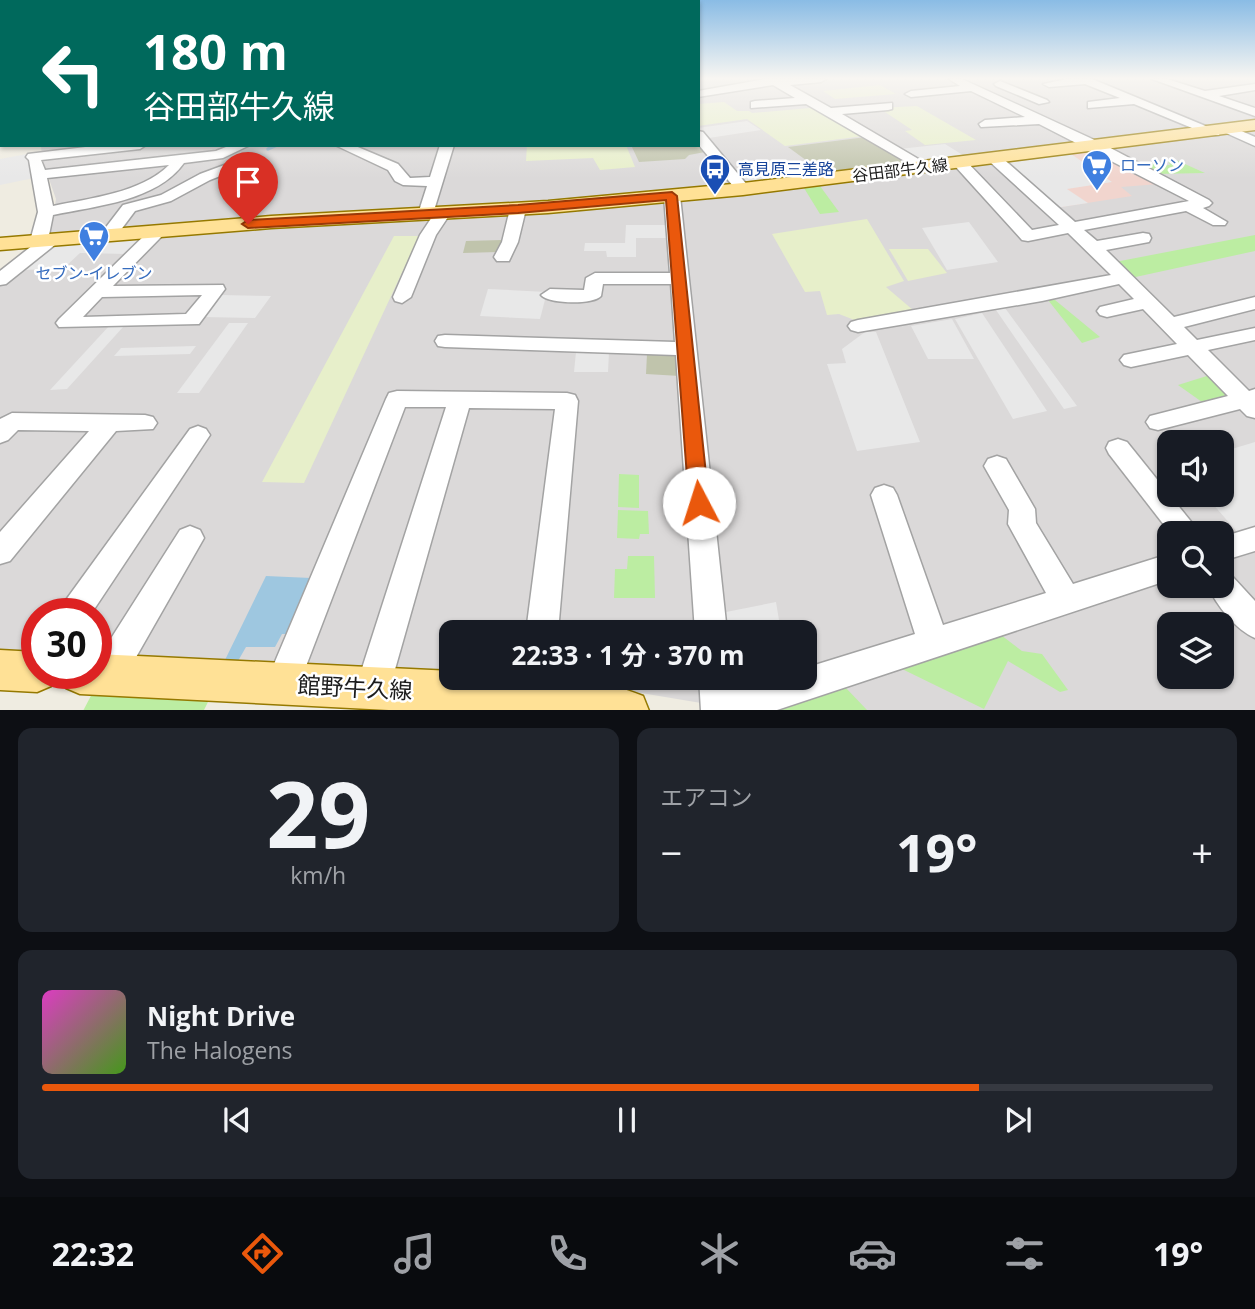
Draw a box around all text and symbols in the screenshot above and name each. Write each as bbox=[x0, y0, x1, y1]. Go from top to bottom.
text: 180 m bbox=[143, 18, 288, 84]
icon: left bbox=[28, 28, 119, 119]
text: 谷田部牛久線 bbox=[143, 84, 335, 127]
supermarket icon: ローソン bbox=[1080, 148, 1114, 192]
pin bbox=[218, 152, 278, 224]
bus stop icon: 高見原三差路 bbox=[698, 152, 732, 196]
street label: 谷田部牛久線 bbox=[851, 153, 949, 187]
place label: ローソン bbox=[1120, 154, 1184, 176]
place label: 高見原三差路 bbox=[738, 158, 834, 180]
icon: arrive bbox=[229, 163, 267, 201]
supermarket icon: セブン-イレブン bbox=[77, 219, 111, 263]
place label: セブン-イレブン bbox=[35, 262, 153, 284]
map controls bbox=[1157, 430, 1234, 689]
button: sound bbox=[1157, 430, 1234, 507]
position arrow bbox=[662, 466, 736, 540]
button: search bbox=[1157, 521, 1234, 598]
speed limit sign: 30 bbox=[21, 598, 112, 689]
button: layers bbox=[1157, 612, 1234, 689]
text: 22:33 · 1 分 · 370 m bbox=[511, 637, 745, 673]
street label: 館野牛久線 bbox=[297, 668, 413, 706]
text: 29 bbox=[266, 751, 370, 875]
text: エアコン bbox=[661, 781, 753, 813]
text: 19° bbox=[896, 816, 978, 887]
text: − bbox=[661, 826, 682, 878]
text: + bbox=[1191, 826, 1213, 878]
text: km/h bbox=[290, 859, 346, 891]
text: Night Drive bbox=[147, 998, 295, 1034]
text: The Halogens bbox=[147, 1034, 293, 1066]
icon: previous bbox=[218, 1101, 256, 1139]
icon: pause bbox=[608, 1101, 646, 1139]
icon: next bbox=[999, 1101, 1037, 1139]
icon: directions bbox=[238, 1229, 287, 1278]
icon: music bbox=[390, 1229, 439, 1278]
icon: phone bbox=[543, 1229, 592, 1278]
icon: climate bbox=[695, 1229, 744, 1278]
icon: car bbox=[848, 1229, 897, 1278]
icon: filters bbox=[1000, 1229, 1049, 1278]
text: 22:32 bbox=[52, 1232, 134, 1275]
text: 19° bbox=[1153, 1232, 1203, 1275]

